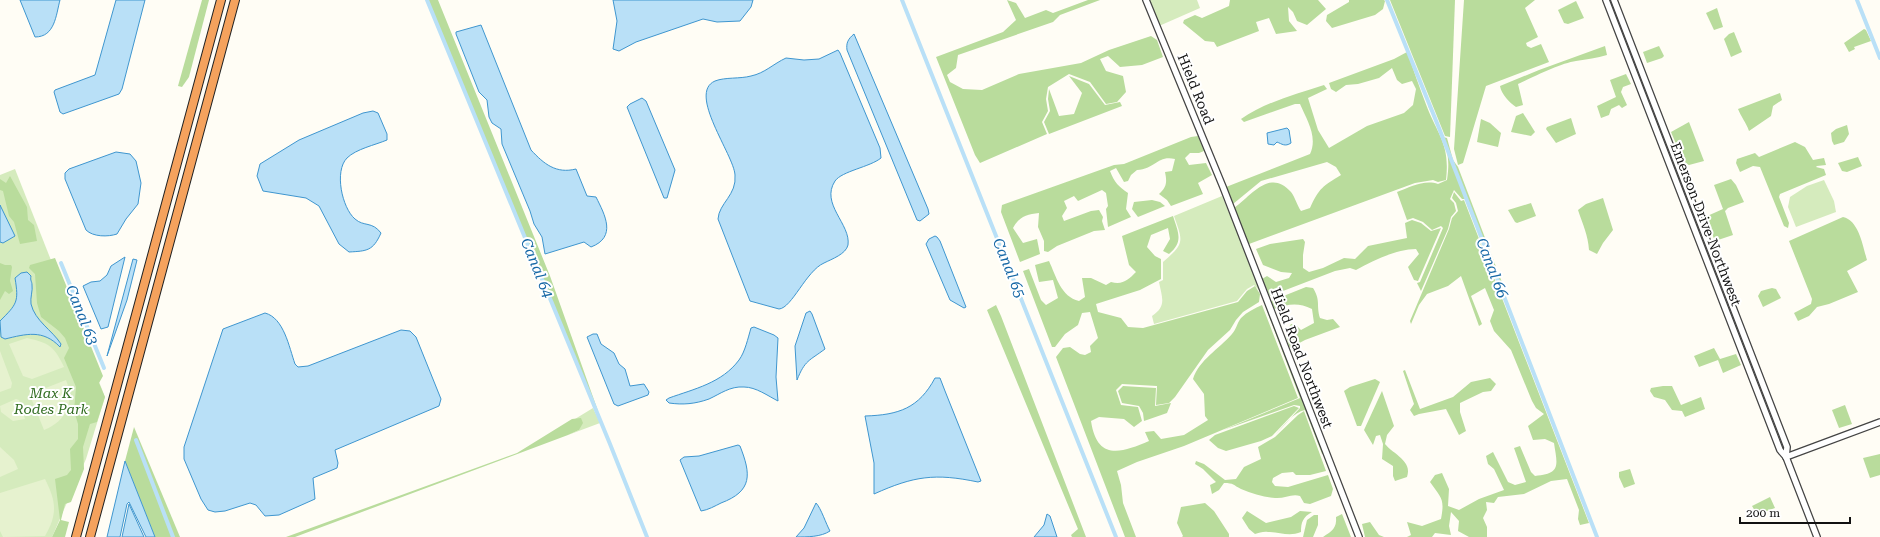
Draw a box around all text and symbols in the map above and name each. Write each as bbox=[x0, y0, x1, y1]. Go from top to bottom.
street label: Hield Road bbox=[1175, 51, 1217, 127]
street label: Emerson Drive Northwest bbox=[1667, 140, 1745, 308]
water label: Canal 64 bbox=[517, 235, 557, 301]
water label: Canal 65 bbox=[989, 235, 1029, 301]
water label: Canal 66 bbox=[1472, 235, 1512, 301]
water label: Canal 63 bbox=[62, 282, 102, 348]
street label: Hield Road Northwest bbox=[1268, 286, 1336, 430]
park label: Max K Rodes Park bbox=[13, 385, 88, 417]
scale bar bbox=[1740, 499, 1850, 525]
text: 200 m bbox=[1746, 506, 1780, 520]

